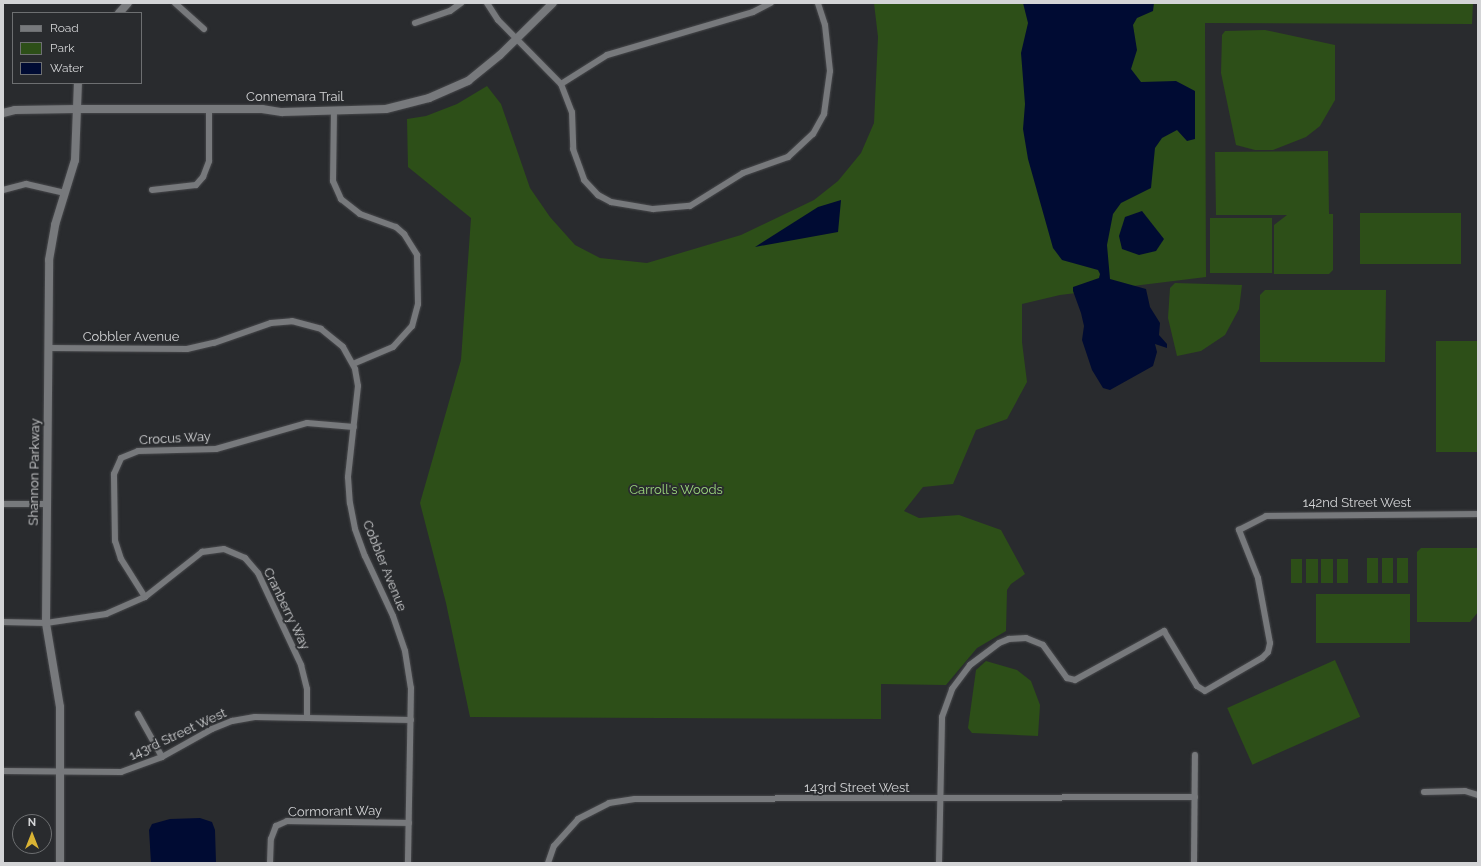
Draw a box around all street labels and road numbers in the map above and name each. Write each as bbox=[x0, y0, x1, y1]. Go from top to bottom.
street label: Connemara Trail bbox=[246, 89, 344, 105]
street label: Cobbler Avenue bbox=[82, 329, 180, 345]
street label: Shannon Parkway bbox=[26, 418, 44, 526]
street label: Crocus Way bbox=[138, 429, 212, 449]
street label: 142nd Street West bbox=[1303, 495, 1411, 511]
street label: Cobbler Avenue bbox=[359, 518, 409, 614]
street label: Cranberry Way bbox=[259, 565, 313, 653]
street label: 143rd Street West bbox=[127, 706, 229, 764]
street label: 143rd Street West bbox=[804, 780, 910, 796]
street label: Cormorant Way bbox=[288, 803, 382, 821]

